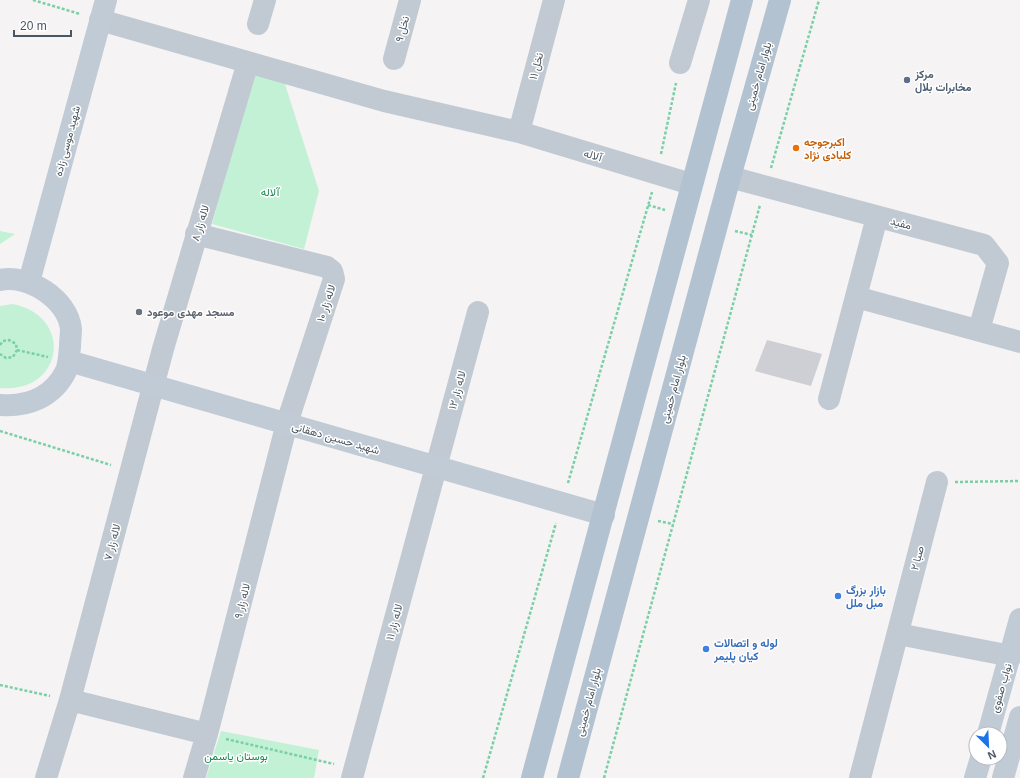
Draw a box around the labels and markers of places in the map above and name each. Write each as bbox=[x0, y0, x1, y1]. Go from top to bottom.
place label: مرکز مخابرات بلال bbox=[914, 68, 972, 94]
marker: مرکز مخابرات بلال bbox=[902, 75, 912, 85]
place label: اکبرجوجه کلبادی نژاد bbox=[804, 136, 851, 162]
marker: اکبرجوجه کلبادی نژاد bbox=[791, 143, 801, 153]
place label: مسجد مهدی موعود bbox=[147, 306, 234, 319]
marker: مسجد مهدی موعود bbox=[134, 307, 144, 317]
place label: بازار بزرگ مبل ملل bbox=[846, 584, 886, 610]
marker: بازار بزرگ مبل ملل bbox=[833, 591, 843, 601]
place label: لوله و اتصالات کیان پلیمر bbox=[713, 637, 778, 664]
marker: لوله و اتصالات کیان پلیمر bbox=[701, 644, 711, 654]

